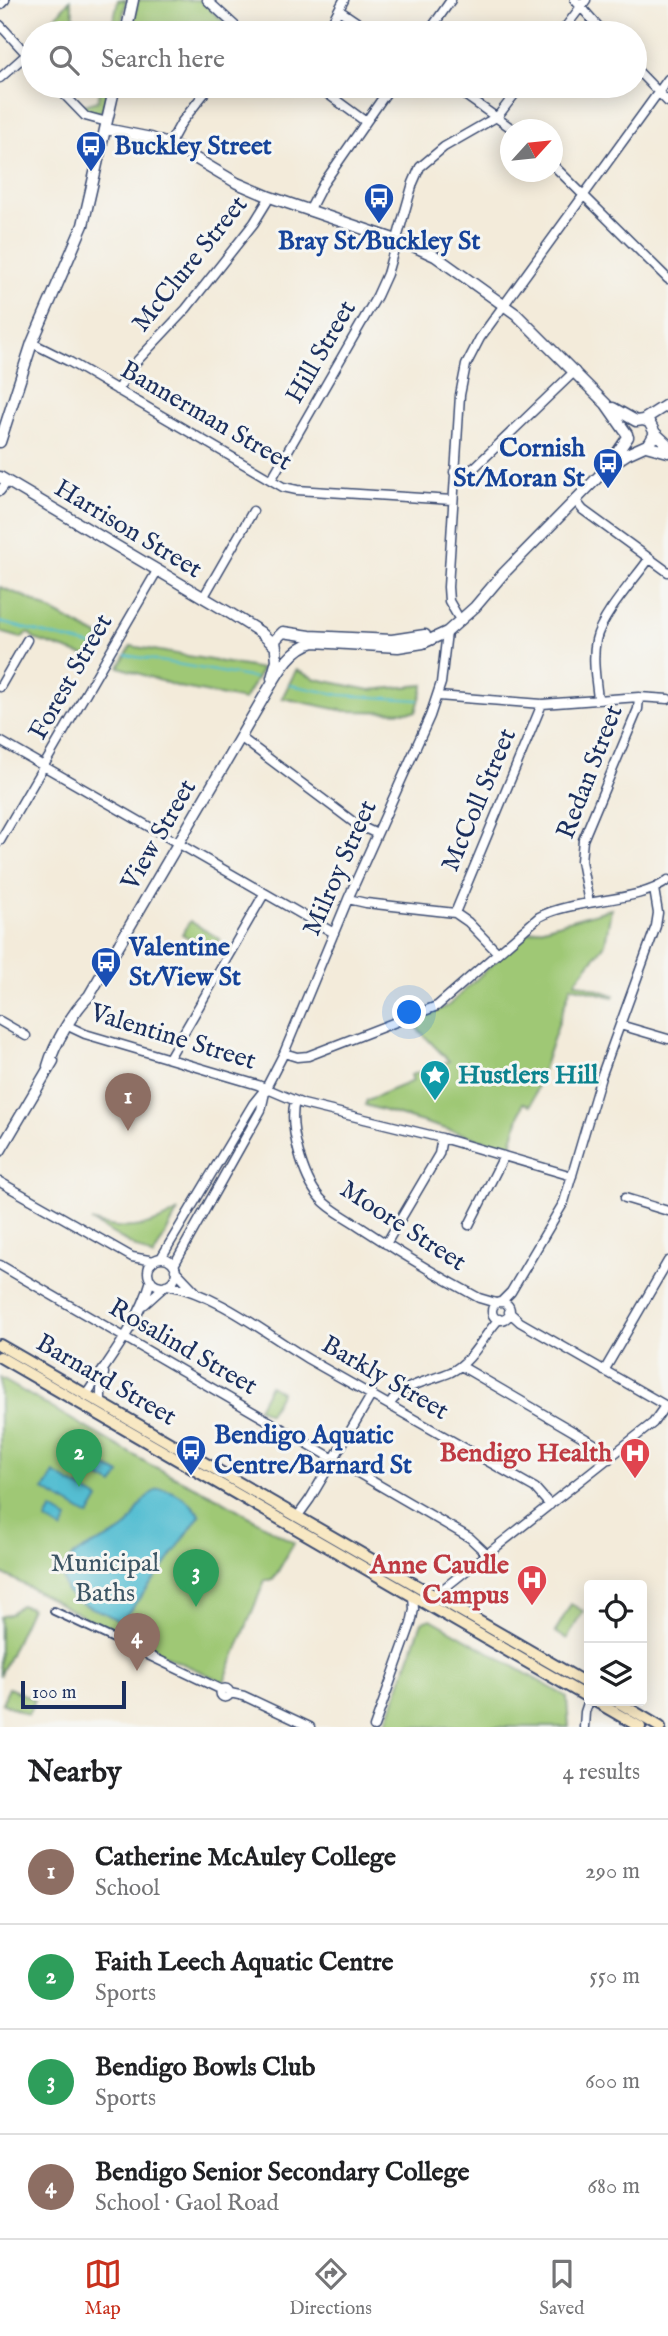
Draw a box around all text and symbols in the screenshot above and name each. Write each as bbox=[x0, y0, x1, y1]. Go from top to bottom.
search box bbox=[21, 21, 647, 98]
icon: search bbox=[45, 41, 83, 79]
text: Search here bbox=[101, 43, 225, 76]
north arrow bbox=[500, 119, 563, 182]
bus stop icon: Buckley Street bbox=[74, 129, 108, 173]
place label: Buckley Street bbox=[114, 130, 272, 163]
bus stop icon: Bray St/Buckley St bbox=[362, 181, 396, 225]
street label: McClure Street bbox=[125, 189, 255, 339]
place label: Bray St/Buckley St bbox=[278, 225, 480, 258]
street label: Hill Street bbox=[278, 294, 364, 410]
street label: Bannerman Street bbox=[114, 353, 298, 479]
place label: Cornish St/Moran St bbox=[453, 432, 586, 495]
bus stop icon: Cornish St/Moran St bbox=[591, 446, 625, 490]
street label: Harrison Street bbox=[48, 472, 208, 586]
street label: Forest Street bbox=[22, 608, 120, 746]
street label: Redan Street bbox=[549, 700, 631, 844]
street label: McColl Street bbox=[434, 723, 524, 877]
street label: View Street bbox=[113, 773, 204, 897]
street label: Milroy Street bbox=[295, 795, 385, 941]
place label: Valentine St/View St bbox=[128, 931, 241, 994]
bus stop icon: Valentine St/View St bbox=[89, 945, 123, 989]
your location bbox=[392, 995, 426, 1029]
street label: Valentine Street bbox=[85, 996, 260, 1078]
place icon: Hustlers Hill bbox=[418, 1058, 452, 1102]
place label: Hustlers Hill bbox=[458, 1059, 599, 1092]
pin: 1 bbox=[105, 1073, 151, 1131]
street label: Moore Street bbox=[334, 1173, 472, 1279]
street label: Rosalind Street bbox=[103, 1291, 263, 1403]
street label: Barnard Street bbox=[30, 1327, 182, 1434]
street label: Barkly Street bbox=[315, 1328, 455, 1428]
place label: Bendigo Aquatic Centre/Barnard St bbox=[214, 1419, 412, 1482]
pin: 2 bbox=[56, 1429, 102, 1487]
bus stop icon: Bendigo Aquatic Centre/Barnard St bbox=[174, 1433, 208, 1477]
hospital icon: Bendigo Health bbox=[618, 1436, 652, 1480]
place label: Bendigo Health bbox=[439, 1437, 613, 1470]
park label: Municipal Baths bbox=[51, 1547, 160, 1610]
pin: 3 bbox=[173, 1549, 219, 1607]
place label: Anne Caudle Campus bbox=[369, 1549, 509, 1612]
hospital icon: Anne Caudle Campus bbox=[515, 1563, 549, 1607]
map controls bbox=[584, 1580, 647, 1706]
button: locate bbox=[584, 1580, 647, 1643]
pin: 4 bbox=[114, 1613, 160, 1671]
button: layers bbox=[584, 1643, 647, 1706]
scale bar bbox=[21, 1678, 126, 1710]
text: 100 m bbox=[32, 1681, 76, 1705]
text: Nearby bbox=[28, 1754, 121, 1792]
text: 4 results bbox=[562, 1758, 640, 1787]
text: Catherine McAuley College bbox=[95, 1841, 396, 1874]
text: 1 bbox=[47, 1857, 55, 1886]
text: 290 m bbox=[585, 1857, 640, 1886]
text: School bbox=[95, 1874, 160, 1903]
text: Faith Leech Aquatic Centre bbox=[95, 1946, 393, 1979]
text: 2 bbox=[46, 1962, 56, 1991]
text: 550 m bbox=[589, 1962, 640, 1991]
text: Sports bbox=[95, 1979, 156, 2008]
text: Bendigo Bowls Club bbox=[95, 2051, 315, 2084]
text: 3 bbox=[47, 2067, 55, 2096]
text: 600 m bbox=[585, 2067, 640, 2096]
text: Sports bbox=[95, 2084, 156, 2113]
text: Bendigo Senior Secondary College bbox=[95, 2156, 470, 2189]
text: 4 bbox=[45, 2172, 57, 2201]
text: 680 m bbox=[587, 2172, 640, 2201]
text: School · Gaol Road bbox=[95, 2189, 279, 2218]
tab: Map bbox=[84, 2255, 122, 2321]
tab: Directions bbox=[289, 2255, 372, 2321]
tab: Saved bbox=[539, 2255, 584, 2321]

